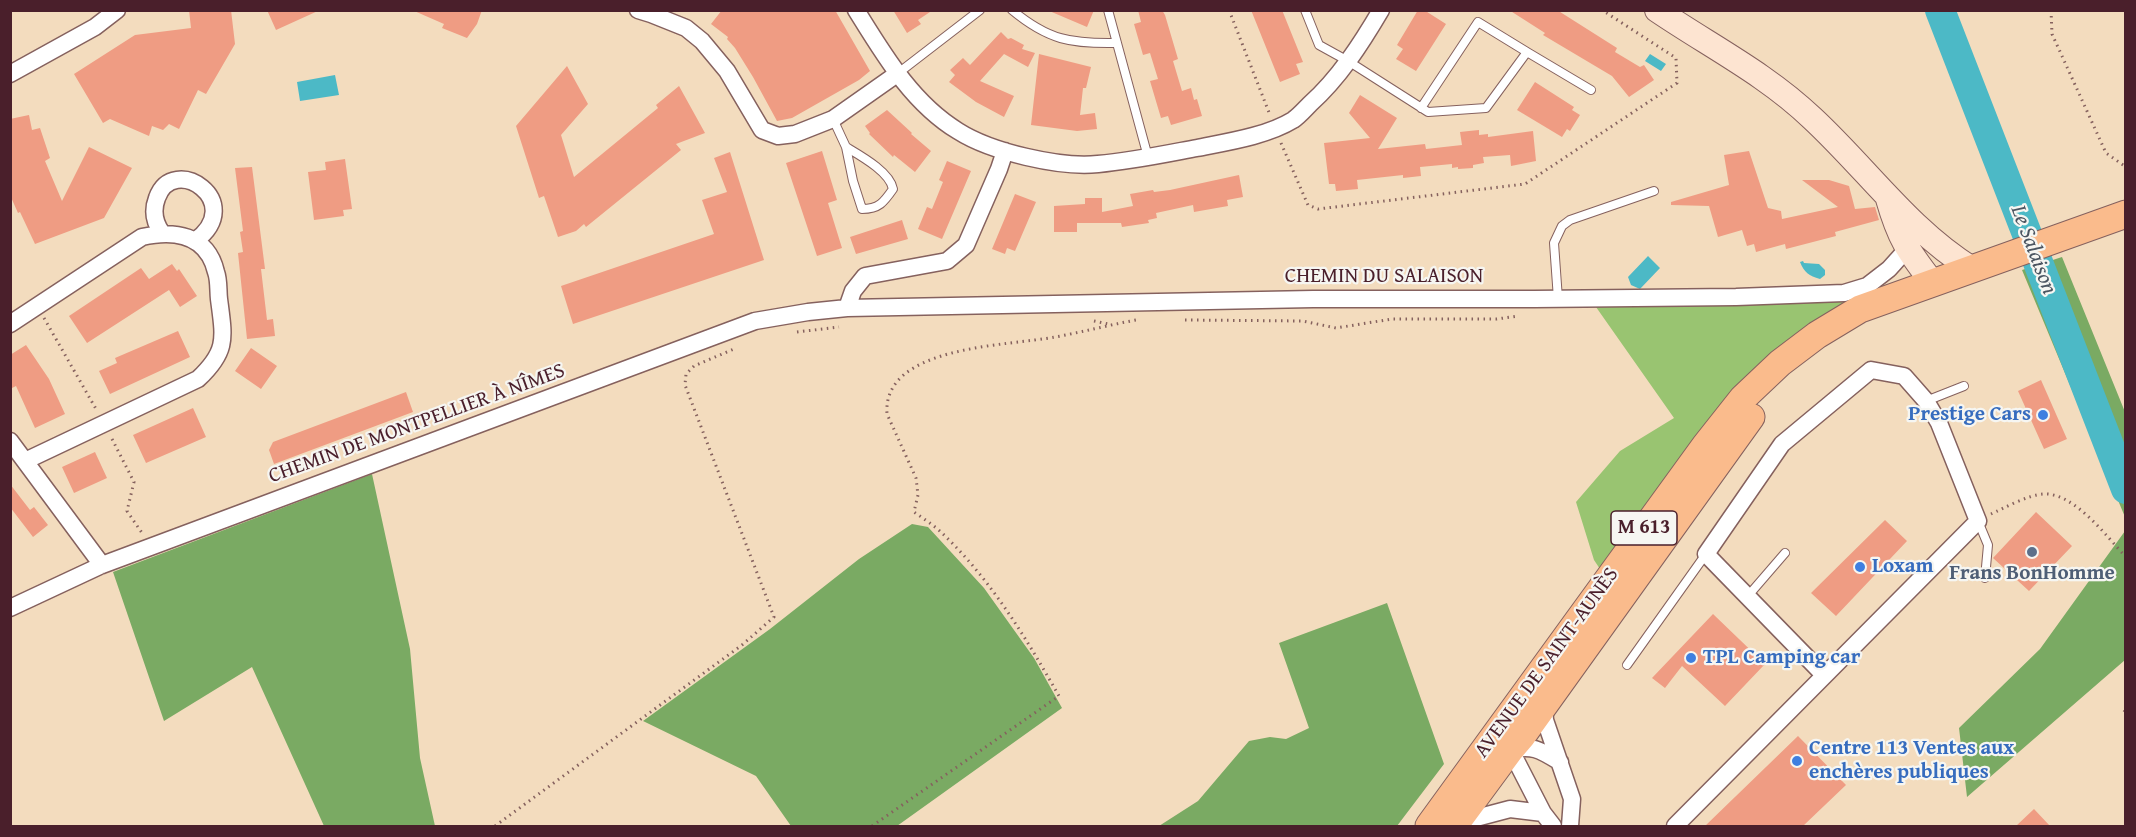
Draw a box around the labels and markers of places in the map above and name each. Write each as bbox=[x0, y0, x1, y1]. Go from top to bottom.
place label: Prestige Cars bbox=[1908, 402, 2031, 428]
marker: Prestige Cars bbox=[2036, 408, 2050, 422]
marker: Frans BonHomme bbox=[2025, 545, 2039, 559]
place label: Loxam bbox=[1872, 554, 1934, 580]
marker: Loxam bbox=[1853, 560, 1867, 574]
place label: Frans BonHomme bbox=[1949, 561, 2115, 587]
place label: TPL Camping car bbox=[1703, 645, 1860, 671]
marker: TPL Camping car bbox=[1684, 651, 1698, 665]
place label: Centre 113 Ventes aux enchères publiques bbox=[1809, 736, 2014, 786]
marker: Centre 113 Ventes aux enchères publiques bbox=[1790, 754, 1804, 768]

